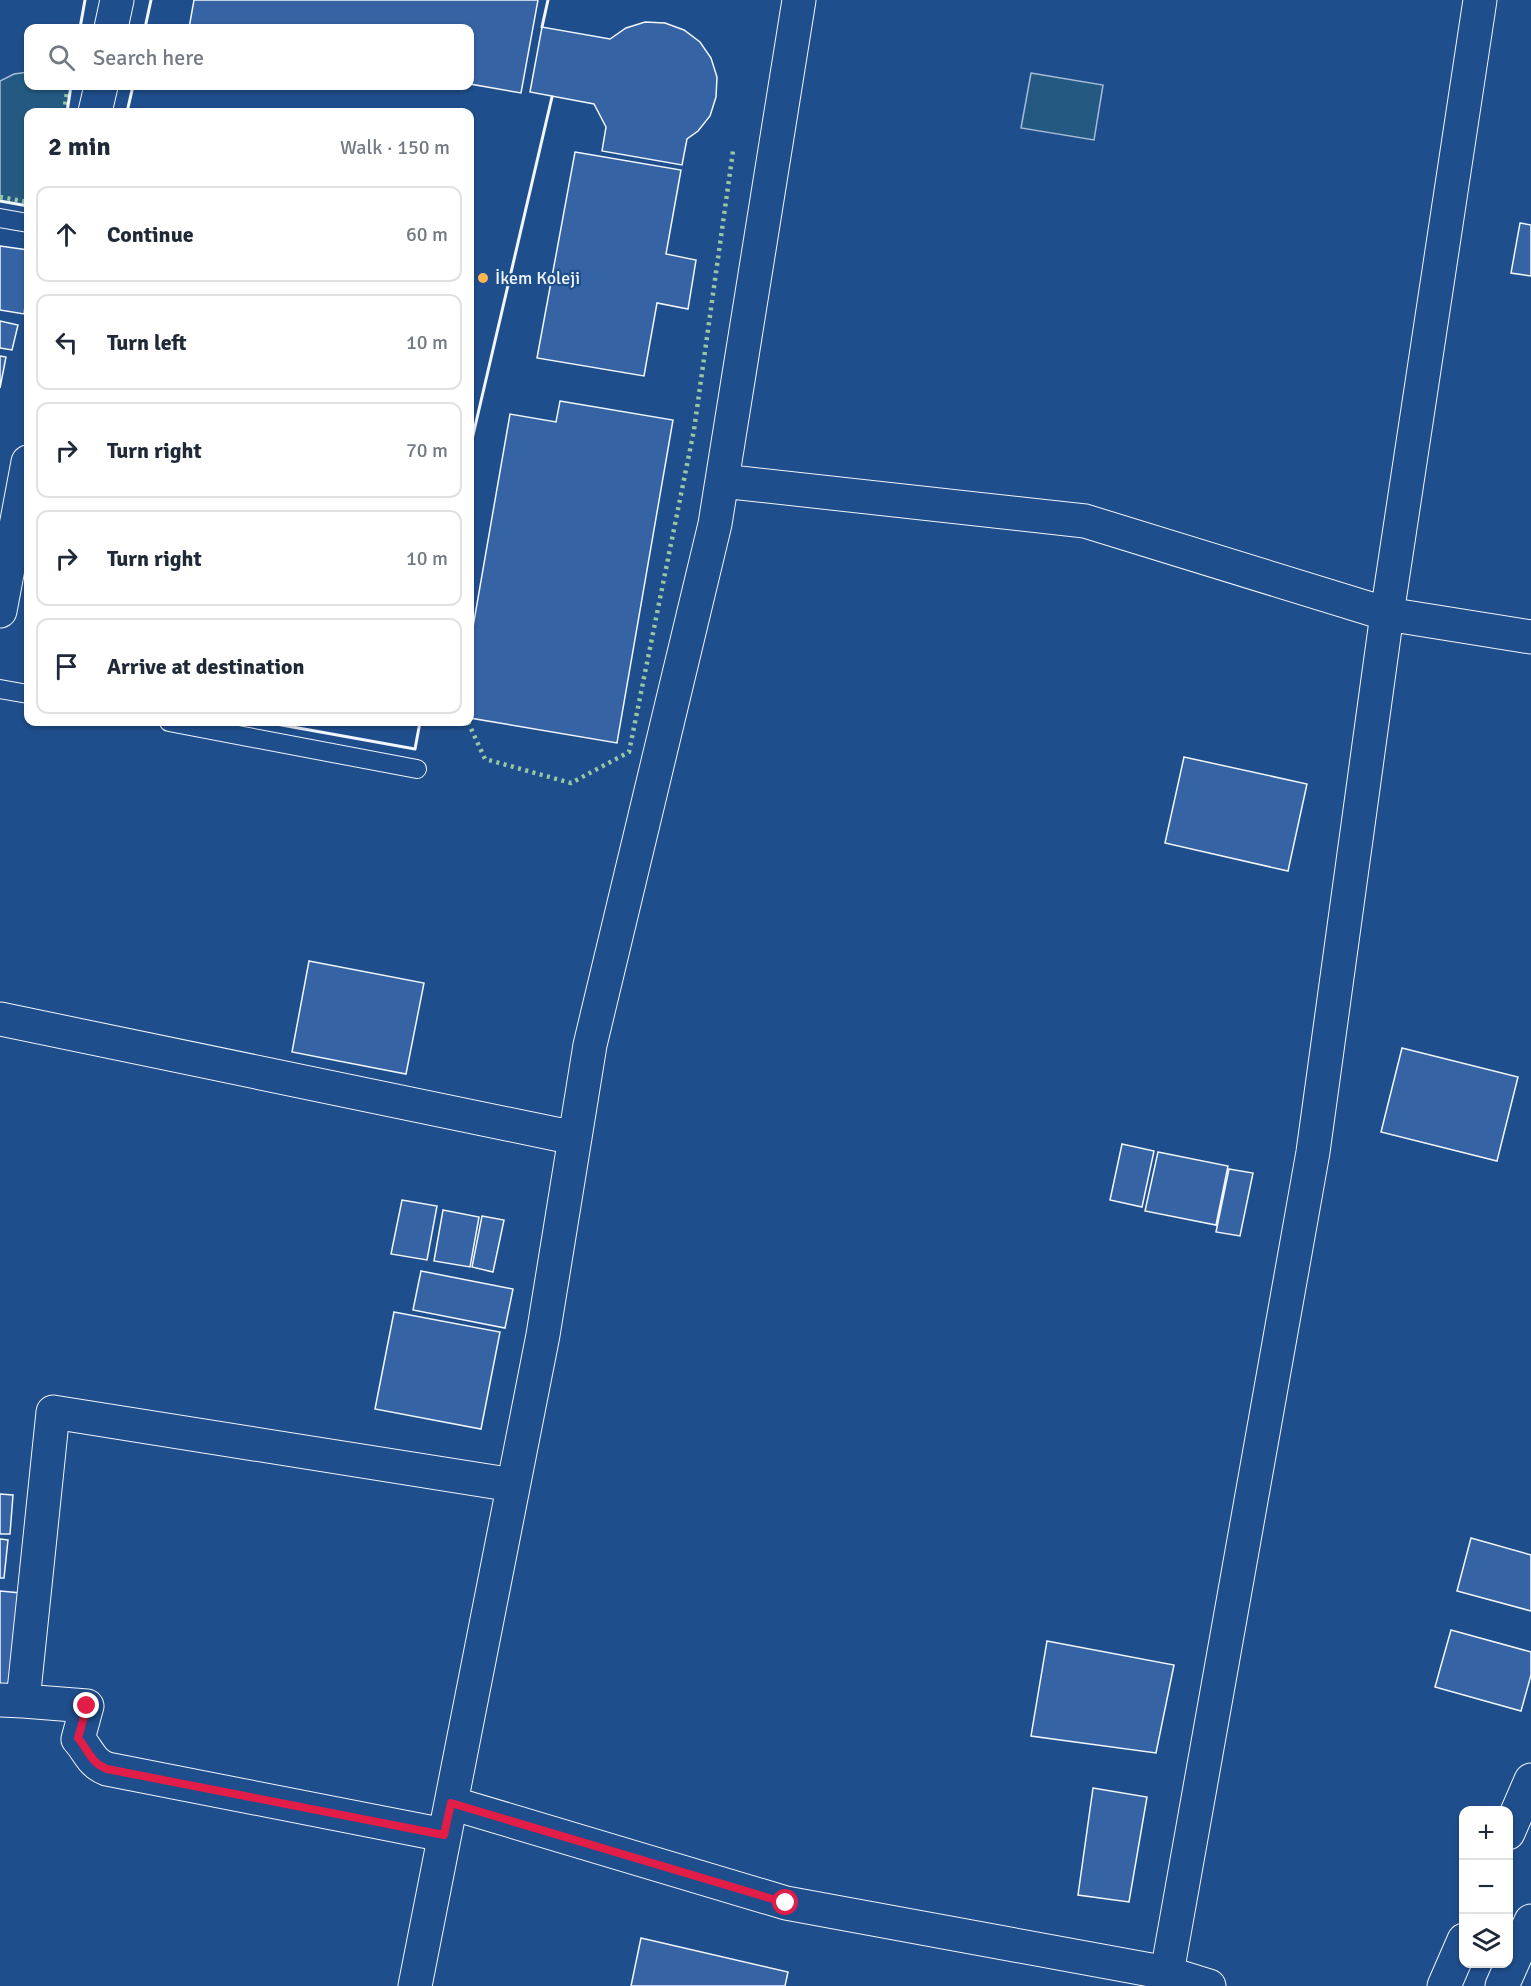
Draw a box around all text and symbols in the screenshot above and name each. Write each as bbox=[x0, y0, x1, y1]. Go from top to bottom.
search box bbox=[24, 24, 474, 90]
icon: search bbox=[45, 41, 78, 74]
text: Search here bbox=[93, 44, 204, 71]
text: 2 min bbox=[48, 131, 111, 163]
text: Walk · 150 m bbox=[340, 135, 450, 160]
icon: ahead bbox=[50, 218, 83, 251]
text: Continue bbox=[107, 221, 194, 248]
text: 60 m bbox=[406, 222, 448, 247]
place label: İkem Koleji bbox=[495, 267, 580, 289]
marker: İkem Koleji bbox=[476, 271, 490, 285]
icon: left bbox=[50, 326, 83, 359]
text: Turn left bbox=[107, 329, 187, 356]
text: 10 m bbox=[406, 330, 448, 355]
icon: right bbox=[50, 434, 83, 467]
text: Turn right bbox=[107, 437, 202, 464]
text: 70 m bbox=[406, 438, 448, 463]
icon: right bbox=[50, 542, 83, 575]
text: Turn right bbox=[107, 545, 202, 572]
text: 10 m bbox=[406, 546, 448, 571]
icon: arrive bbox=[50, 650, 83, 683]
text: Arrive at destination bbox=[107, 653, 304, 680]
route end bbox=[73, 1692, 99, 1718]
map controls bbox=[1459, 1806, 1513, 1968]
button: + bbox=[1459, 1806, 1513, 1860]
button: − bbox=[1459, 1860, 1513, 1914]
route start bbox=[772, 1889, 798, 1915]
button: layers bbox=[1459, 1914, 1513, 1968]

